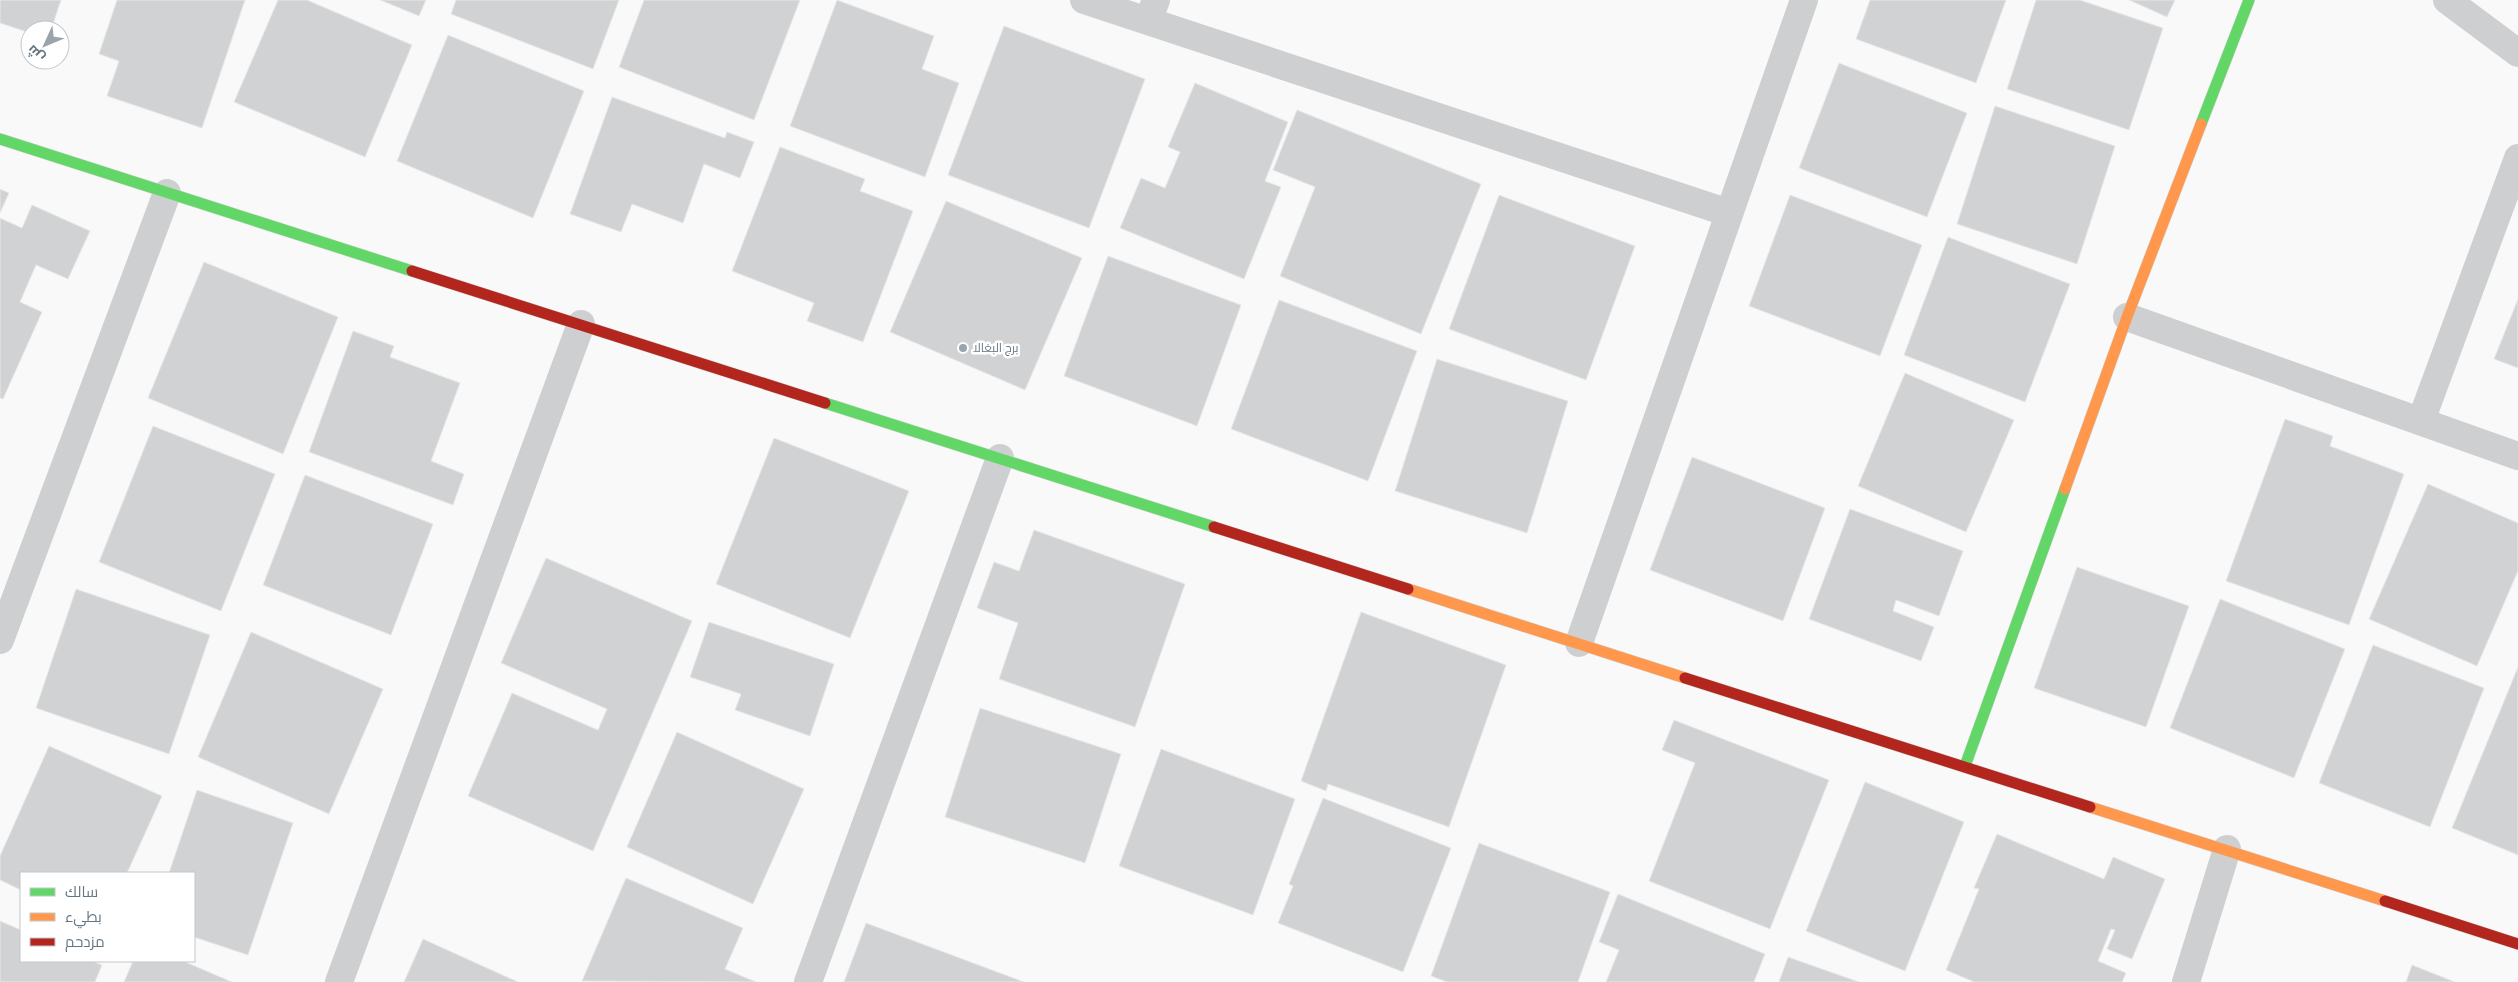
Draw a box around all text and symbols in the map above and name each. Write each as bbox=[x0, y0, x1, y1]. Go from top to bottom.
north arrow bbox=[20, 20, 70, 70]
text: ش bbox=[24, 41, 48, 66]
place label: برج البغالا bbox=[973, 341, 1019, 356]
marker: برج البغالا bbox=[957, 342, 969, 354]
legend bbox=[20, 872, 195, 962]
text: سالك bbox=[65, 883, 98, 901]
text: بطيء bbox=[65, 908, 102, 929]
text: مزدحم bbox=[65, 933, 105, 952]

